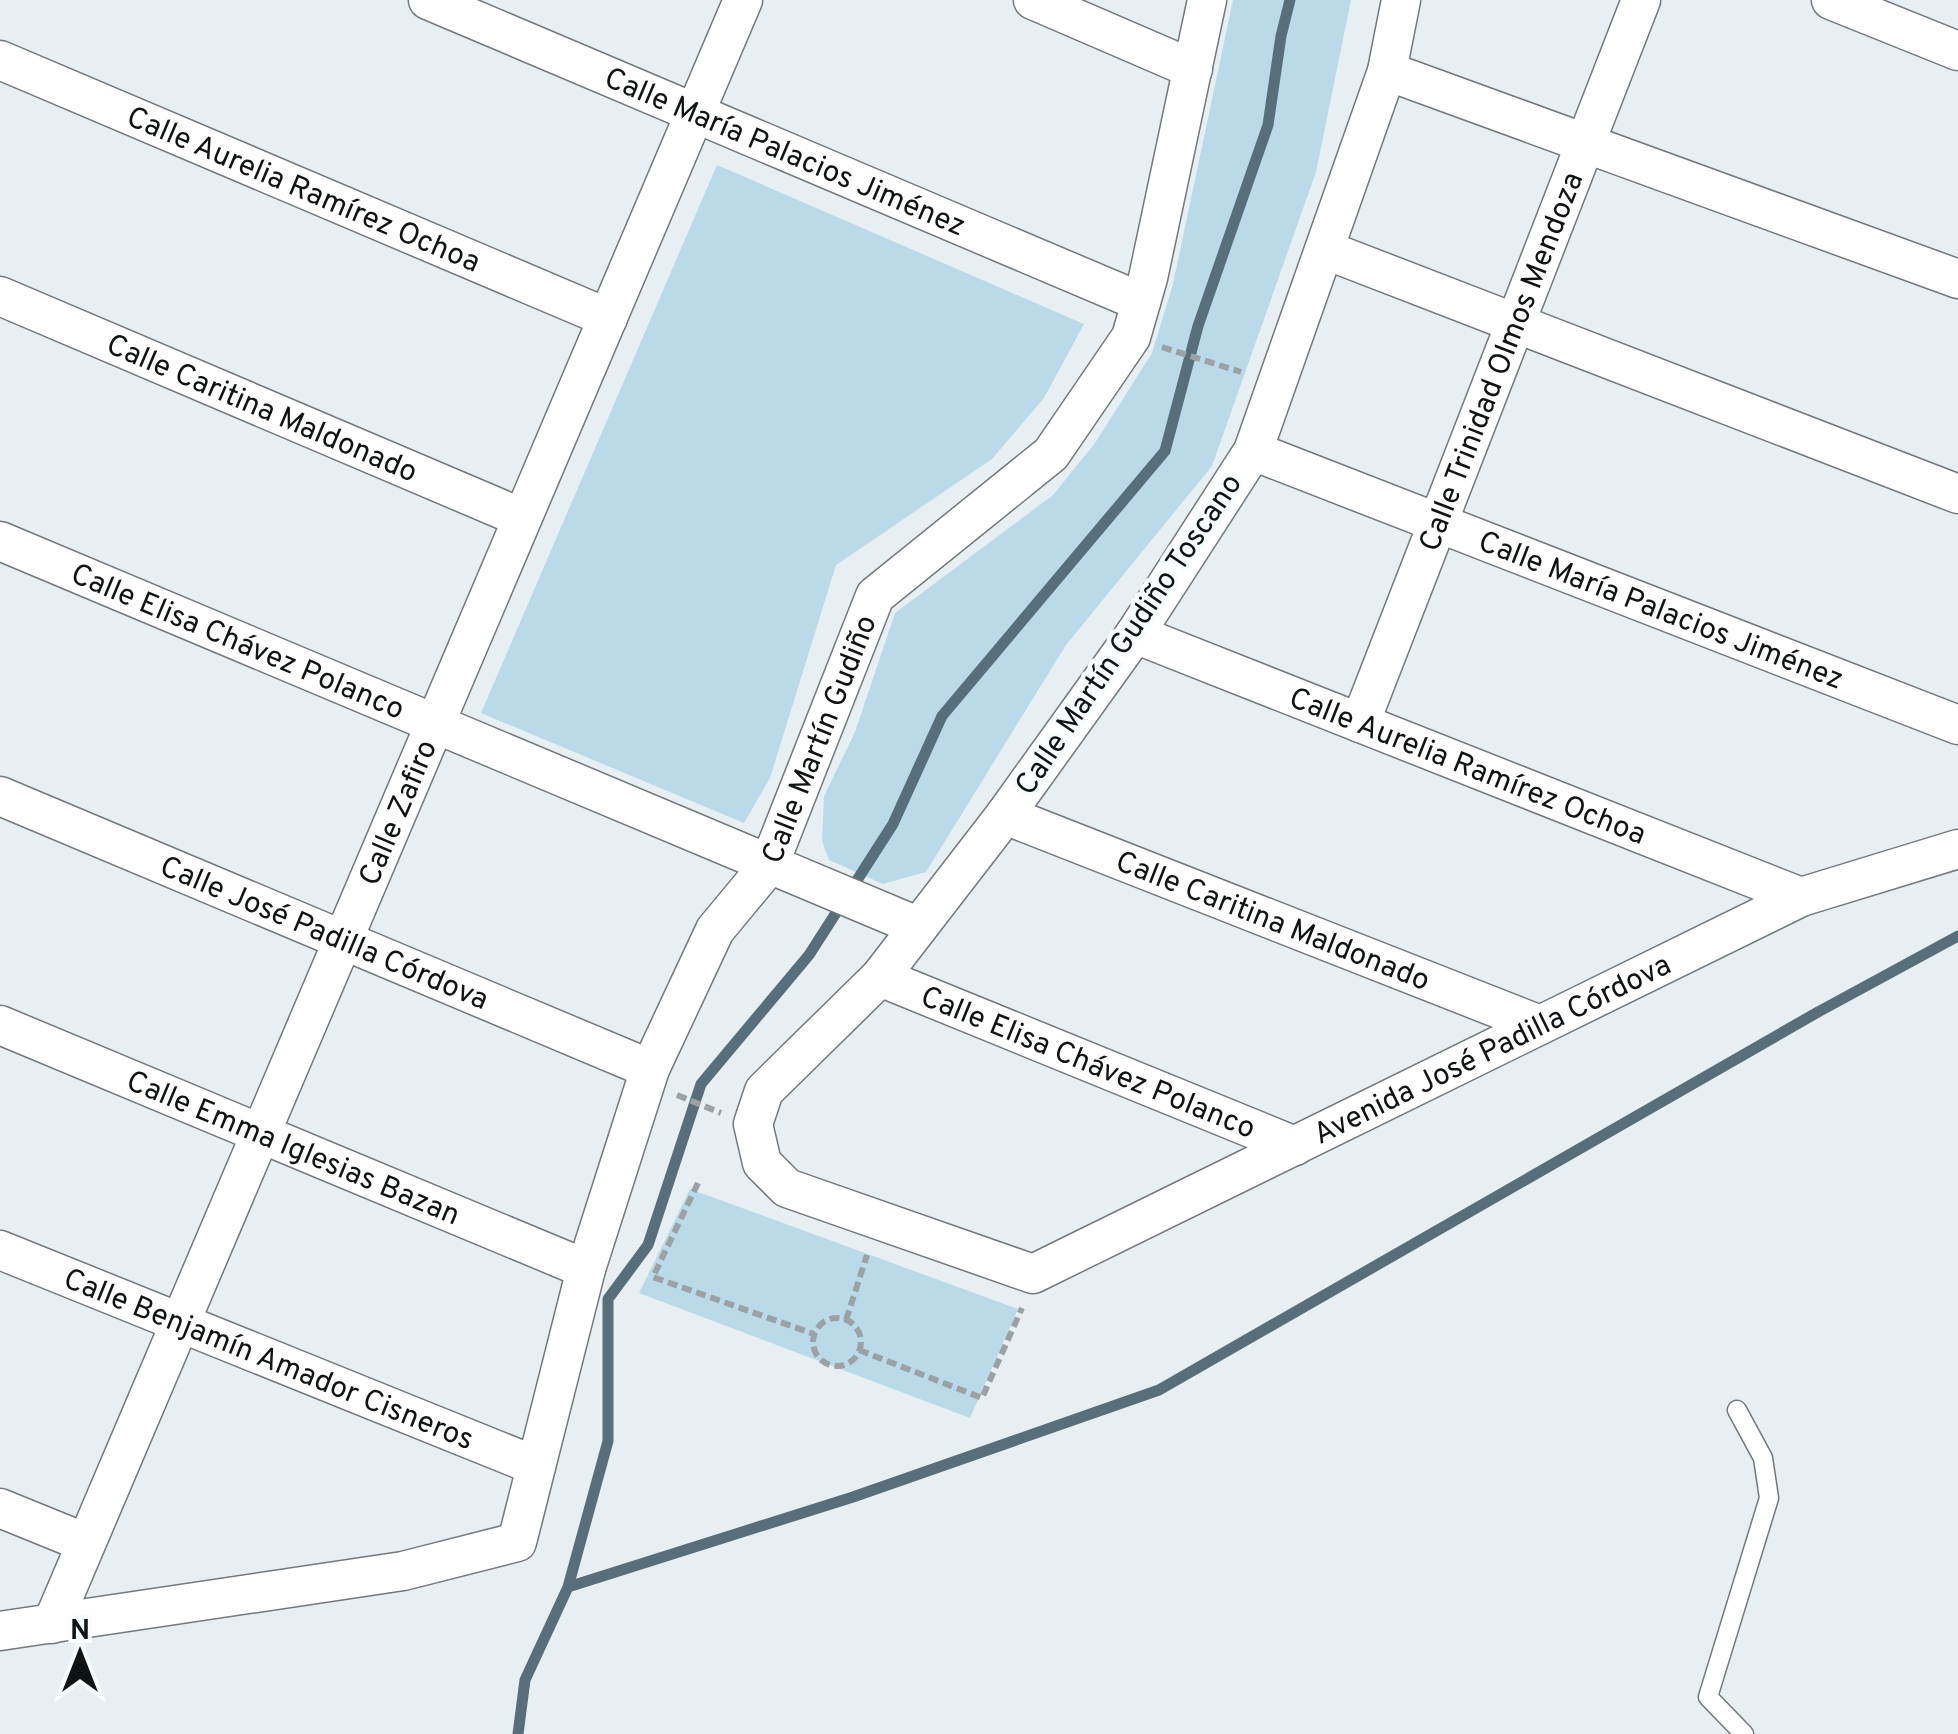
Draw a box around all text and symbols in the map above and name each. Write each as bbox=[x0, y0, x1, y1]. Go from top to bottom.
street label: Calle María Palacios Jiménez bbox=[598, 61, 970, 246]
street label: Calle Aurelia Ramírez Ochoa bbox=[120, 100, 485, 283]
street label: Calle Trinidad Olmos Mendoza bbox=[1412, 167, 1593, 557]
street label: Calle Caritina Maldonado bbox=[100, 327, 422, 492]
street label: Calle Martín Gudiño Toscano bbox=[1009, 468, 1252, 803]
street label: Calle María Palacios Jiménez bbox=[1473, 524, 1848, 700]
street label: Calle Elisa Chávez Polanco bbox=[65, 557, 409, 730]
street label: Calle Martín Gudiño bbox=[755, 610, 887, 870]
street label: Calle Aurelia Ramírez Ochoa bbox=[1283, 681, 1651, 855]
street label: Calle Zafiro bbox=[352, 735, 447, 892]
street label: Calle Caritina Maldonado bbox=[1110, 844, 1435, 1001]
street label: Calle José Padilla Córdova bbox=[154, 849, 493, 1020]
street label: Avenida José Padilla Córdova bbox=[1308, 948, 1678, 1154]
street label: Calle Elisa Chávez Polanco bbox=[915, 979, 1260, 1149]
street label: Calle Emma Iglesias Bazan bbox=[120, 1064, 465, 1235]
street label: Calle Benjamín Amador Cisneros bbox=[58, 1262, 478, 1460]
north arrow bbox=[30, 1604, 130, 1704]
text: N bbox=[70, 1614, 90, 1650]

